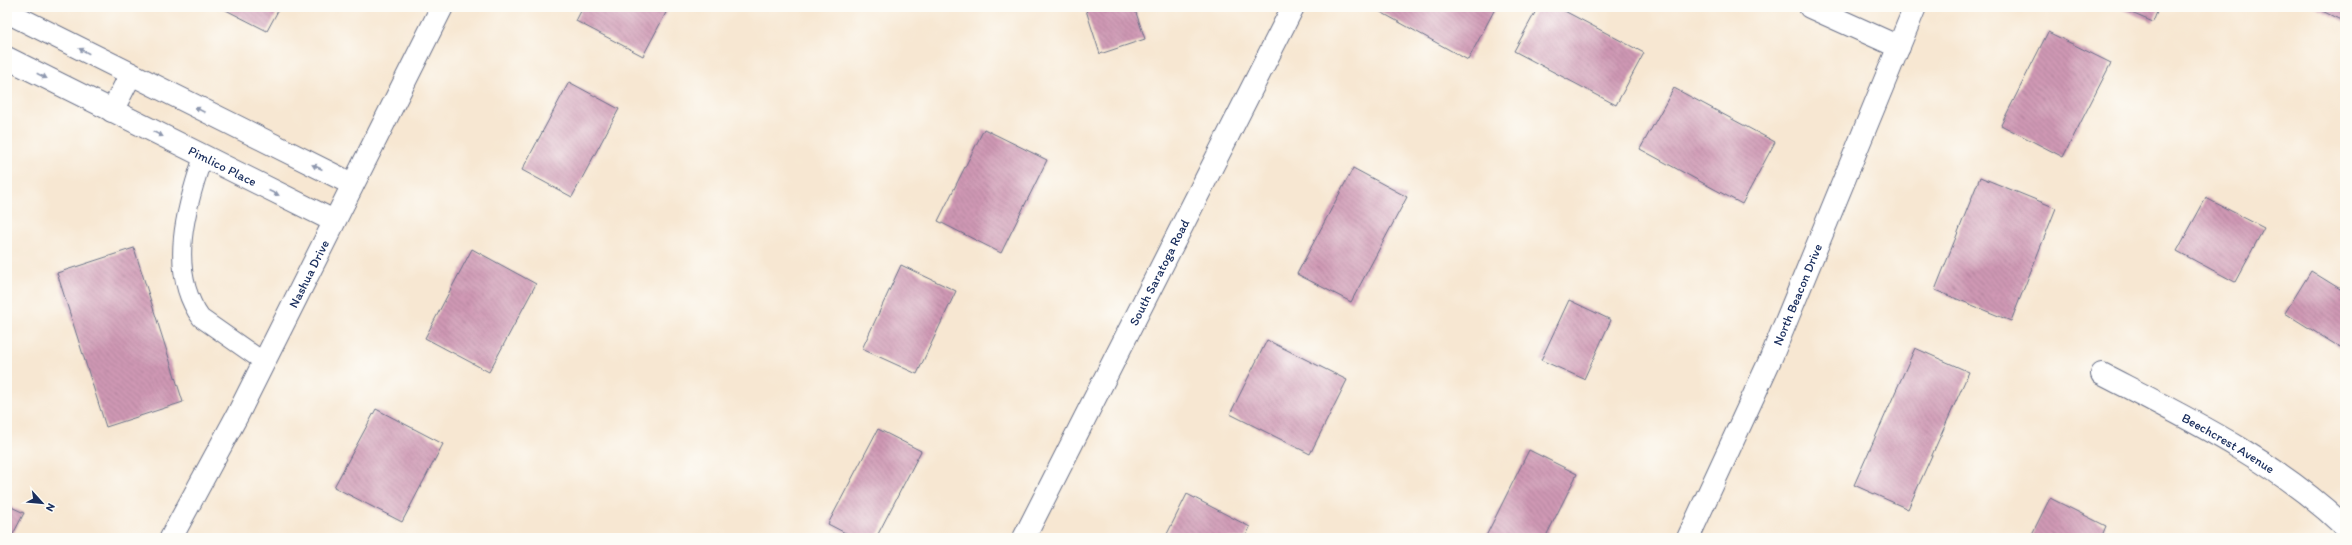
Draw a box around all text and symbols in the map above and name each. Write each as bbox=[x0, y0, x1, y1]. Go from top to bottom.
one-way arrow bbox=[79, 48, 90, 54]
one-way arrow bbox=[36, 72, 48, 79]
one-way arrow bbox=[195, 106, 206, 113]
one-way arrow bbox=[152, 131, 164, 137]
street label: Pimlico Place bbox=[186, 143, 259, 189]
one-way arrow bbox=[311, 164, 323, 170]
one-way arrow bbox=[268, 190, 280, 196]
street label: South Saratoga Road bbox=[1126, 217, 1192, 328]
street label: Nashua Drive bbox=[286, 237, 332, 310]
street label: North Beacon Drive bbox=[1770, 241, 1825, 348]
street label: Beechcrest Avenue bbox=[2179, 410, 2278, 477]
north arrow bbox=[22, 483, 62, 523]
text: N bbox=[43, 501, 58, 514]

